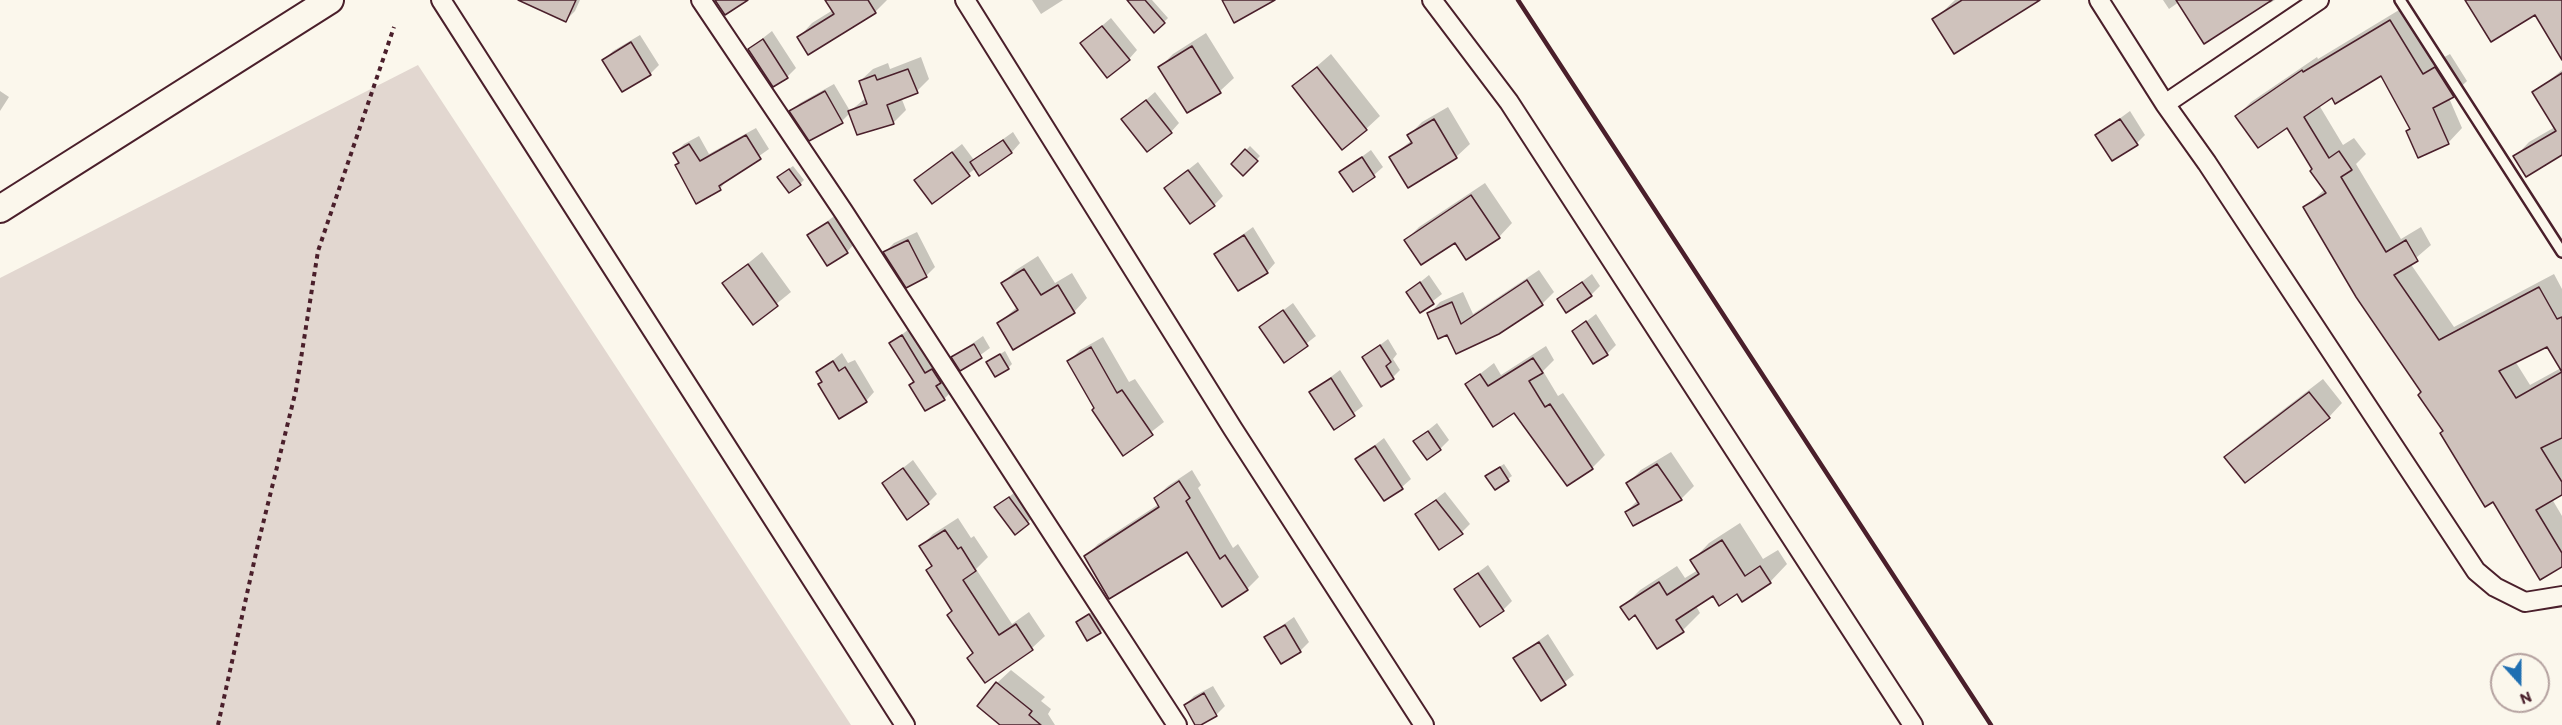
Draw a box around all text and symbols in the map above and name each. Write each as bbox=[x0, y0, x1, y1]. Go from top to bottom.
north arrow bbox=[2490, 653, 2550, 713]
text: N bbox=[2517, 688, 2534, 709]

